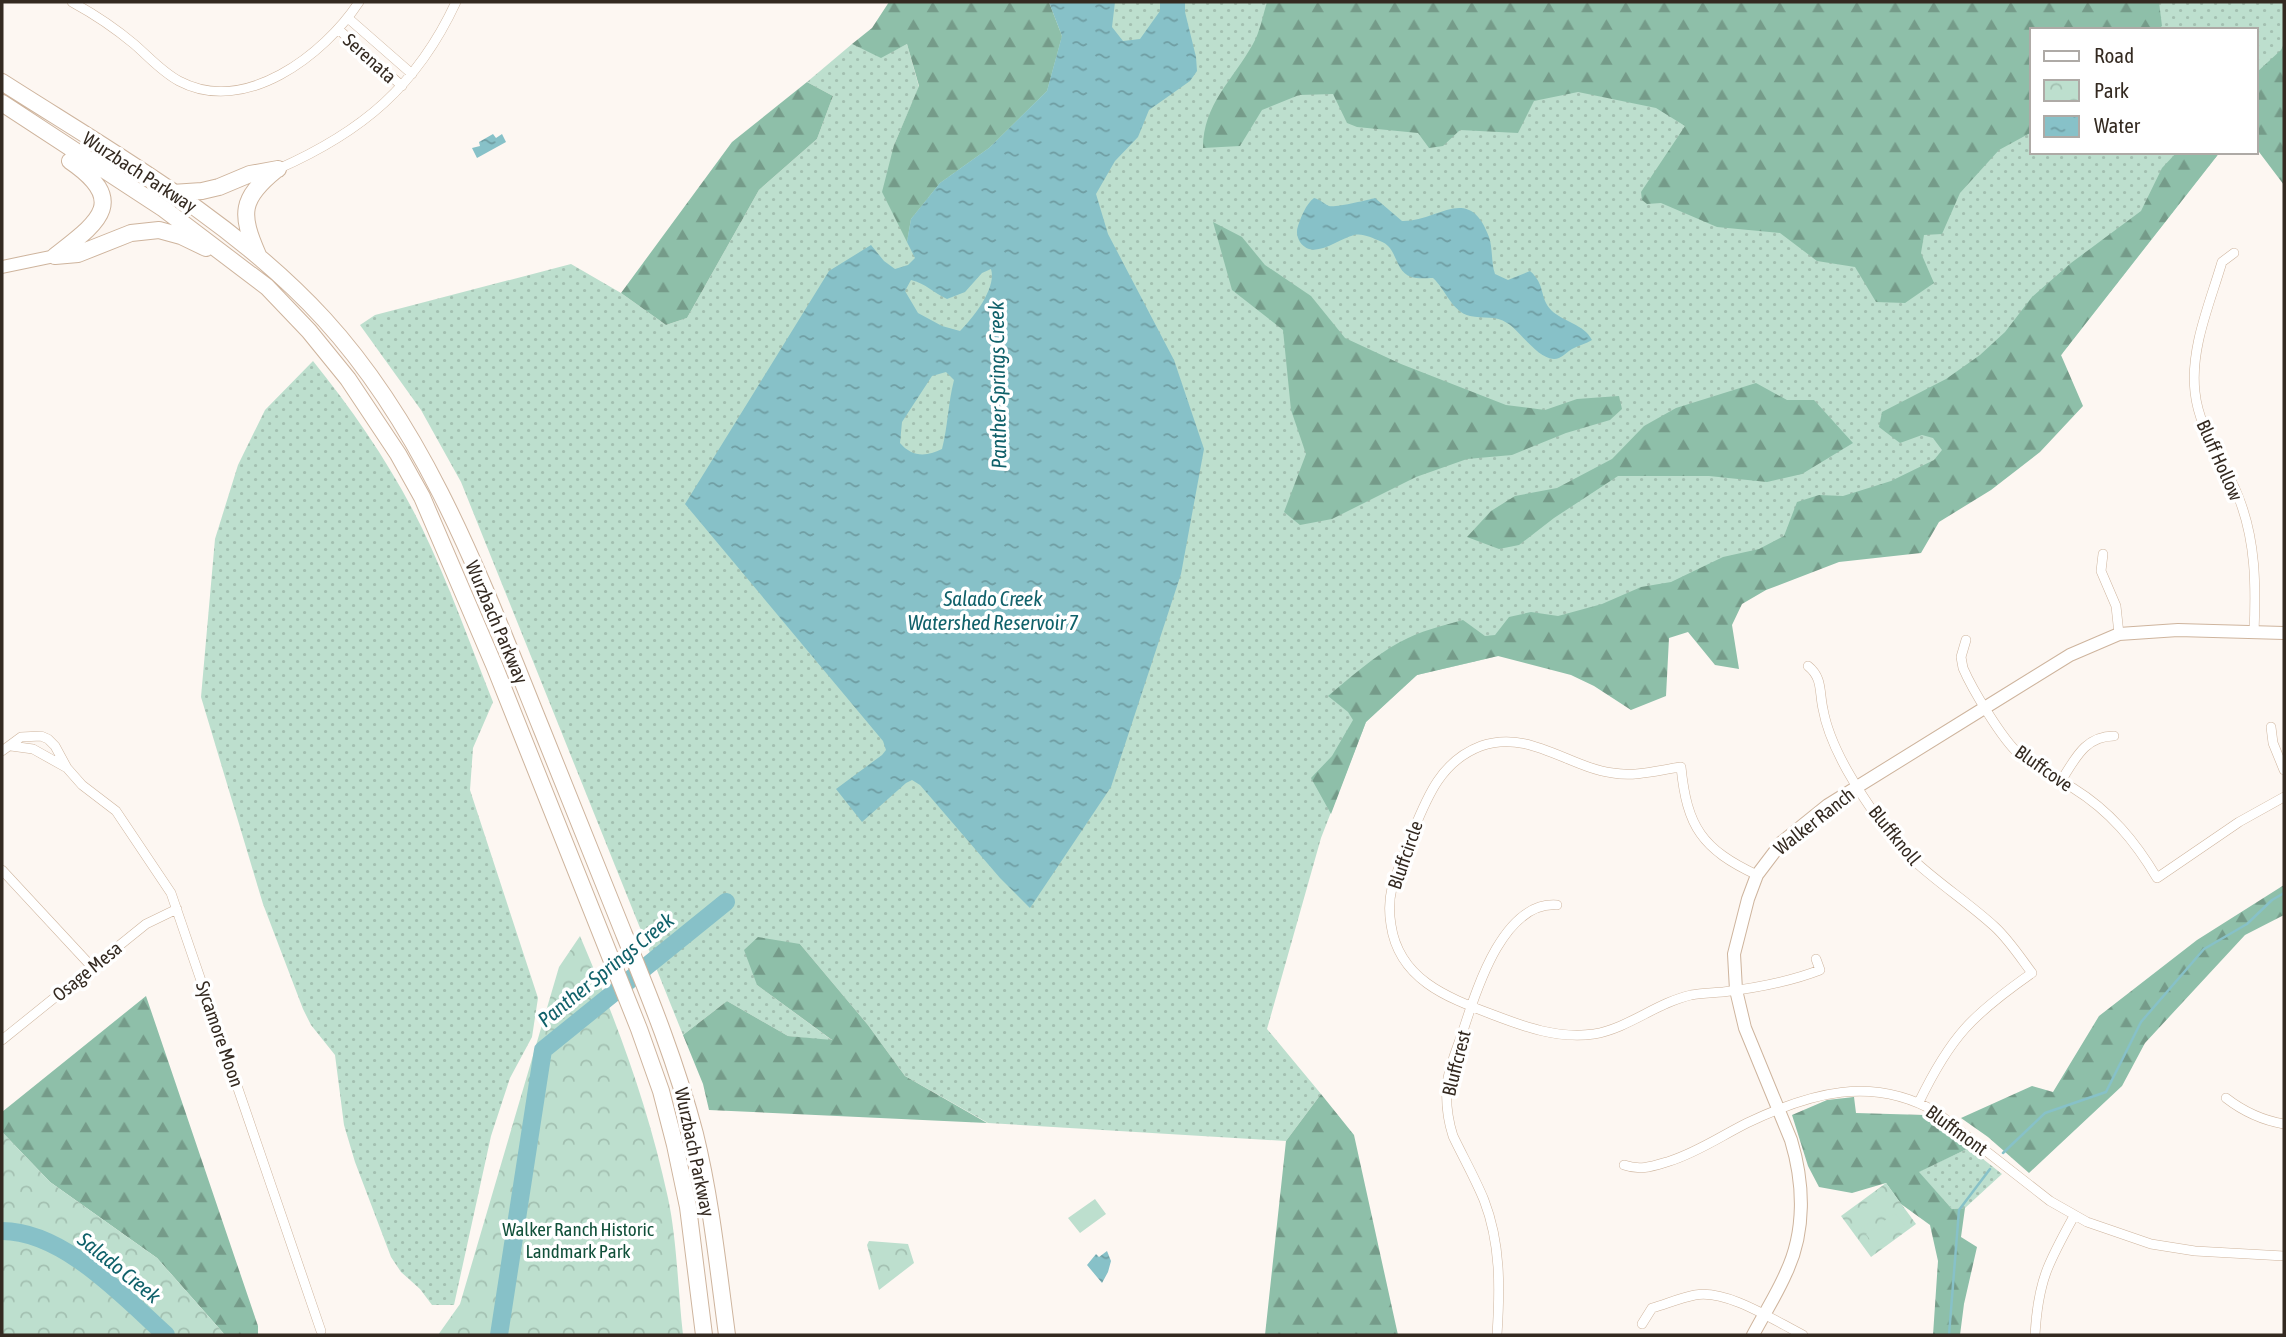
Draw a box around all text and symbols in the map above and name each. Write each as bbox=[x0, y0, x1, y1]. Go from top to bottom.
legend bbox=[2030, 28, 2258, 154]
street label: Serenata bbox=[339, 29, 401, 87]
text: Road bbox=[2094, 43, 2134, 67]
text: Park bbox=[2094, 78, 2129, 102]
text: Water bbox=[2094, 113, 2141, 137]
street label: Wurzbach Parkway bbox=[79, 127, 201, 217]
water label: Panther Springs Creek bbox=[984, 300, 1010, 469]
street label: Bluff Hollow bbox=[2192, 416, 2248, 504]
street label: Wurzbach Parkway bbox=[461, 557, 533, 687]
water label: Salado Creek Watershed Reservoir 7 bbox=[908, 586, 1078, 634]
street label: Bluffcove bbox=[2011, 740, 2077, 796]
street label: Walker Ranch bbox=[1770, 783, 1858, 859]
street label: Bluffknoll bbox=[1864, 801, 1926, 869]
street label: Bluffcircle bbox=[1383, 818, 1427, 892]
water label: Panther Springs Creek bbox=[533, 907, 679, 1031]
street label: Osage Mesa bbox=[48, 936, 126, 1006]
street label: Sycamore Moon bbox=[192, 978, 248, 1090]
street label: Bluffcrest bbox=[1437, 1028, 1475, 1098]
street label: Wurzbach Parkway bbox=[671, 1085, 719, 1219]
street label: Bluffmont bbox=[1922, 1100, 1992, 1160]
park label: Walker Ranch Historic Landmark Park bbox=[502, 1218, 655, 1262]
water label: Salado Creek bbox=[73, 1226, 166, 1308]

